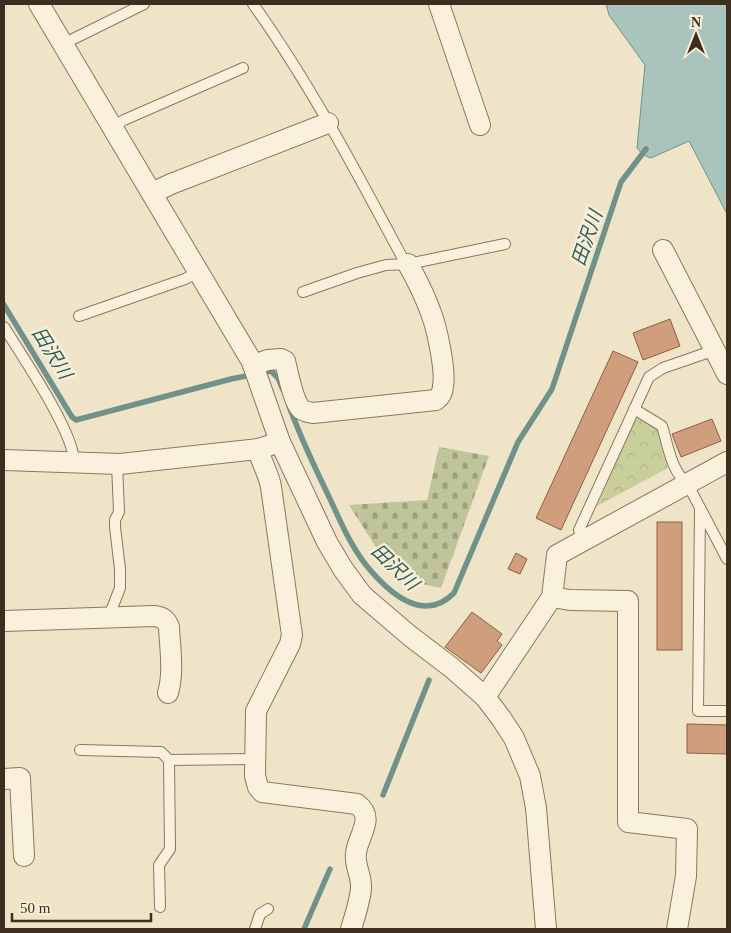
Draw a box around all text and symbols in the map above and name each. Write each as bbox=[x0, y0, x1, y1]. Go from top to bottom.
north arrow bbox=[671, 10, 721, 60]
text: N bbox=[691, 15, 701, 30]
water label: 田沢川 bbox=[568, 206, 607, 268]
water label: 田沢川 bbox=[28, 323, 77, 384]
water label: 田沢川 bbox=[367, 540, 424, 596]
scale bar bbox=[12, 890, 151, 922]
text: 50 m bbox=[20, 900, 51, 916]

